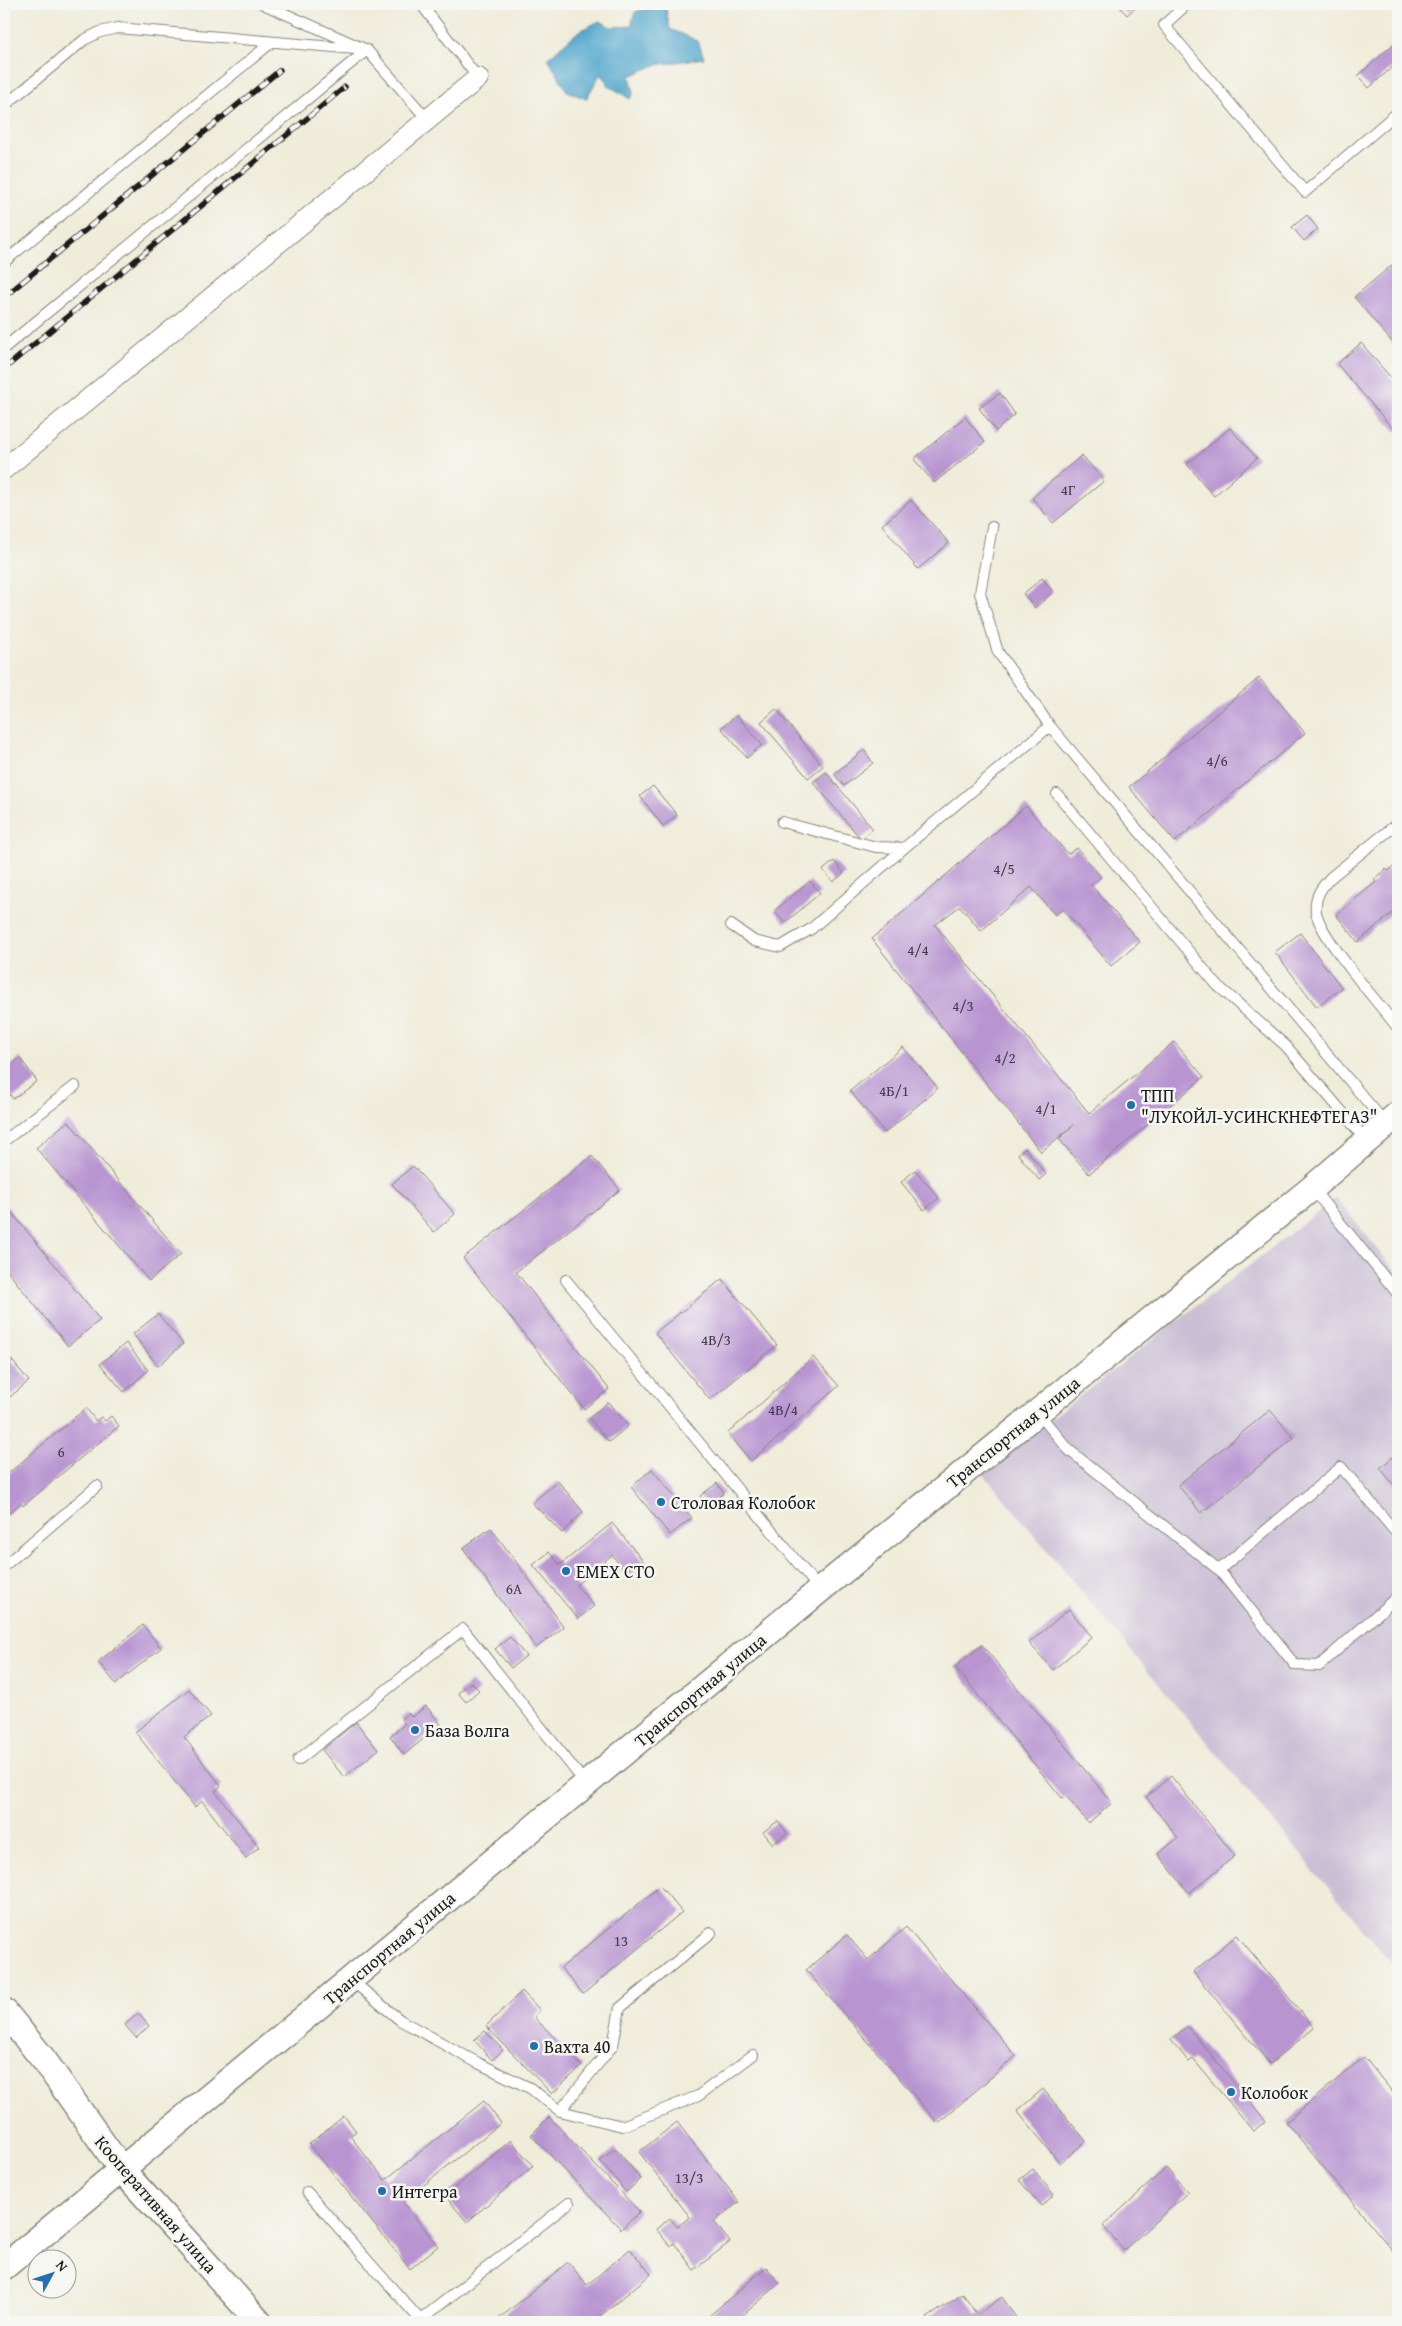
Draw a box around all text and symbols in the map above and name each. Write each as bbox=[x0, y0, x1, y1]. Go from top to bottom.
house number: 4Г bbox=[1061, 479, 1075, 500]
house number: 4/6 bbox=[1206, 750, 1228, 771]
house number: 4/5 bbox=[993, 858, 1015, 879]
house number: 4/4 bbox=[907, 939, 929, 960]
house number: 4/3 bbox=[952, 995, 974, 1016]
house number: 4/2 bbox=[994, 1047, 1016, 1068]
house number: 4Б/1 bbox=[879, 1080, 909, 1101]
place label: ТПП "ЛУКОЙЛ-УСИНСКНЕФТЕГАЗ" bbox=[1141, 1082, 1378, 1130]
house number: 4/1 bbox=[1035, 1098, 1057, 1119]
marker: ТПП "ЛУКОЙЛ-УСИНСКНЕФТЕГАЗ" bbox=[1125, 1099, 1137, 1111]
house number: 4В/3 bbox=[701, 1329, 731, 1350]
street label: Транспортная улица bbox=[940, 1369, 1086, 1494]
house number: 4В/4 bbox=[768, 1399, 798, 1420]
house number: 6 bbox=[57, 1441, 65, 1462]
place label: Столовая Колобок bbox=[671, 1489, 816, 1516]
marker: Столовая Колобок bbox=[655, 1496, 667, 1508]
place label: EMEX СТО bbox=[576, 1558, 655, 1585]
marker: EMEX СТО bbox=[560, 1565, 572, 1577]
house number: 6А bbox=[506, 1578, 522, 1599]
street label: Транспортная улица bbox=[628, 1626, 772, 1753]
place label: База Волга bbox=[425, 1717, 510, 1744]
marker: База Волга bbox=[409, 1724, 421, 1736]
street label: Транспортная улица bbox=[317, 1884, 461, 2011]
house number: 13 bbox=[614, 1930, 628, 1951]
place label: Вахта 40 bbox=[544, 2033, 611, 2060]
marker: Вахта 40 bbox=[528, 2040, 540, 2052]
place label: Колобок bbox=[1241, 2079, 1309, 2106]
marker: Колобок bbox=[1225, 2086, 1237, 2098]
street label: Кооперативная улица bbox=[88, 2129, 224, 2279]
house number: 13/3 bbox=[675, 2167, 703, 2188]
place label: Интегра bbox=[392, 2178, 458, 2205]
marker: Интегра bbox=[376, 2185, 388, 2197]
north arrow bbox=[28, 2248, 78, 2298]
text: N bbox=[51, 2256, 73, 2276]

